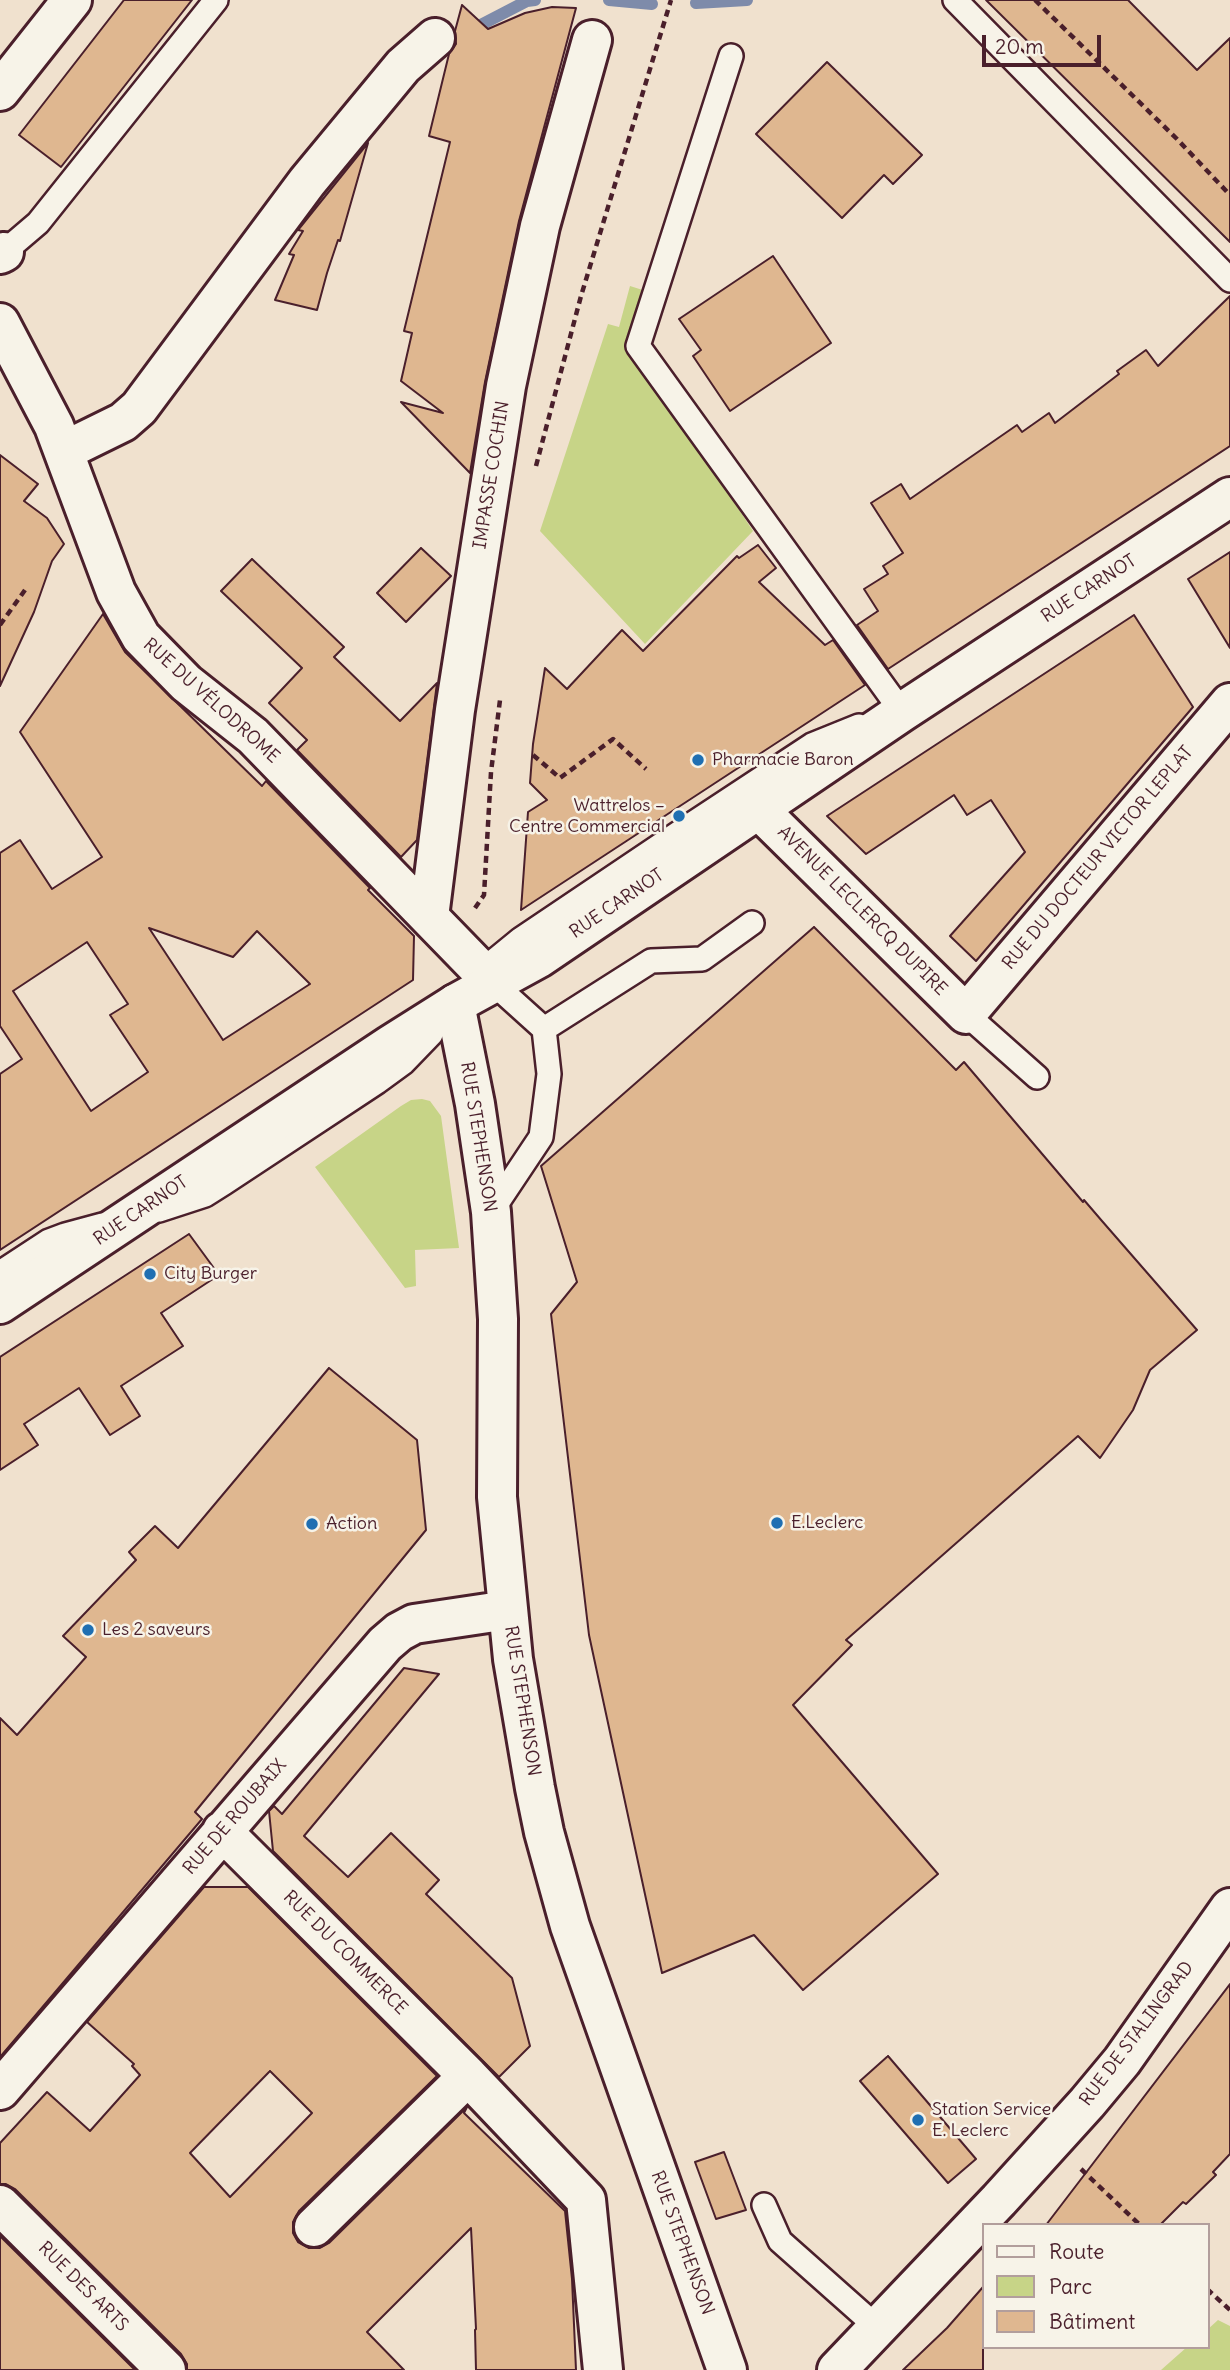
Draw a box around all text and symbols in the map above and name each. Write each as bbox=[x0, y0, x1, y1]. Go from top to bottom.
scale bar bbox=[985, 21, 1104, 65]
text: 20 m bbox=[995, 33, 1044, 60]
street label: IMPASSE COCHIN bbox=[470, 399, 514, 551]
street label: RUE CARNOT bbox=[1038, 550, 1140, 628]
street label: RUE DU VÉLODROME bbox=[138, 634, 284, 768]
street label: RUE DU DOCTEUR VICTOR LEPLAT bbox=[998, 742, 1198, 974]
place label: Pharmacie Baron bbox=[712, 749, 854, 771]
marker: Pharmacie Baron bbox=[690, 752, 706, 768]
place label: Wattrelos – Centre Commercial bbox=[509, 795, 665, 838]
marker: Wattrelos – Centre Commercial bbox=[671, 808, 687, 824]
street label: AVENUE LECLERCQ DUPIRE bbox=[773, 822, 951, 1000]
street label: RUE CARNOT bbox=[566, 865, 668, 943]
street label: RUE STEPHENSON bbox=[455, 1060, 501, 1214]
street label: RUE CARNOT bbox=[90, 1172, 192, 1250]
place label: City Burger bbox=[164, 1263, 257, 1285]
marker: City Burger bbox=[142, 1266, 158, 1282]
place label: E.Leclerc bbox=[791, 1512, 863, 1534]
place label: Action bbox=[326, 1513, 377, 1535]
marker: E.Leclerc bbox=[769, 1515, 785, 1531]
marker: Action bbox=[304, 1516, 320, 1532]
place label: Les 2 saveurs bbox=[102, 1619, 211, 1641]
marker: Les 2 saveurs bbox=[80, 1622, 96, 1638]
street label: RUE STEPHENSON bbox=[499, 1624, 545, 1778]
street label: RUE DE ROUBAIX bbox=[179, 1755, 291, 1879]
street label: RUE DU COMMERCE bbox=[278, 1886, 412, 2020]
street label: RUE DE STALINGRAD bbox=[1076, 1957, 1198, 2111]
place label: Station Service E. Leclerc bbox=[932, 2099, 1051, 2142]
marker: Station Service E. Leclerc bbox=[910, 2112, 926, 2128]
street label: RUE STEPHENSON bbox=[646, 2168, 718, 2318]
legend bbox=[982, 2223, 1209, 2349]
street label: RUE DES ARTS bbox=[34, 2238, 132, 2336]
text: Route bbox=[1049, 2238, 1104, 2265]
text: Parc bbox=[1049, 2273, 1092, 2300]
text: Bâtiment bbox=[1049, 2308, 1135, 2335]

